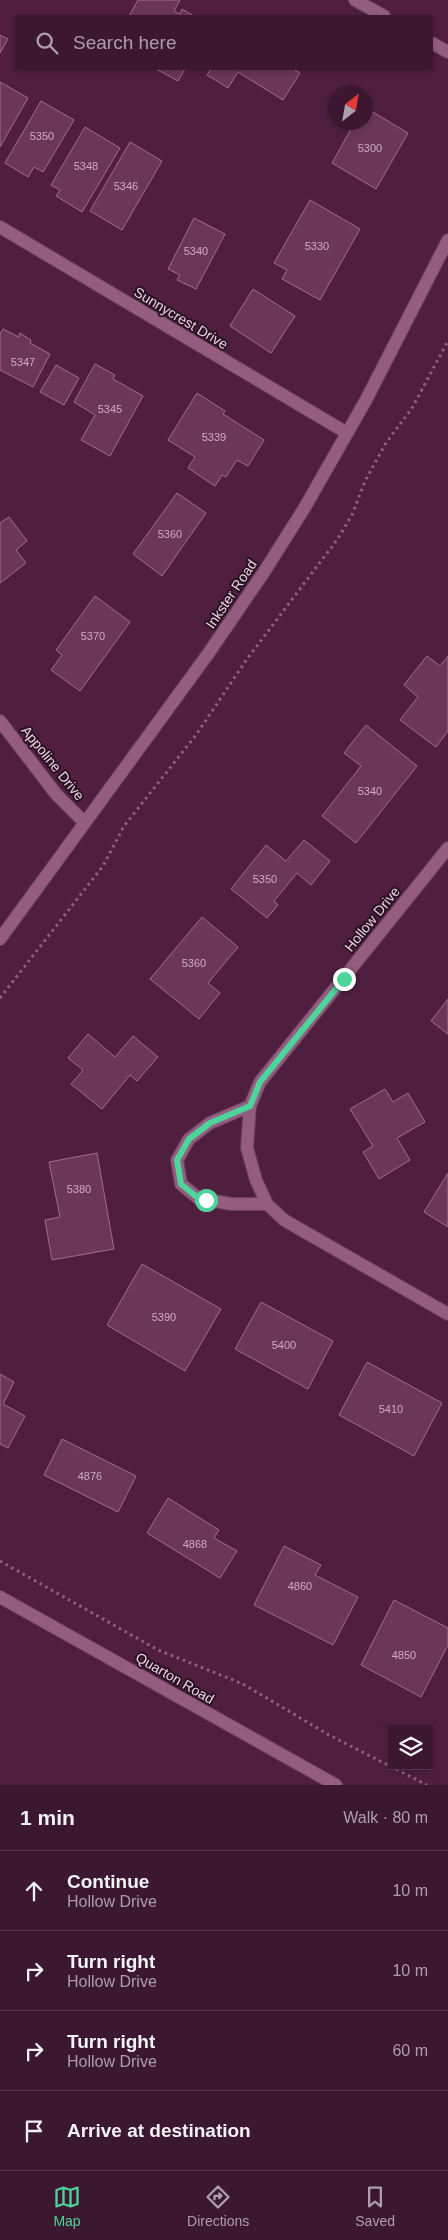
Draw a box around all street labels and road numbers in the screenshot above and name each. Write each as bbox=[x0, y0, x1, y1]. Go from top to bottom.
street label: Sunnycrest Drive bbox=[131, 284, 231, 352]
street label: Inkster Road bbox=[202, 557, 260, 631]
street label: Appoline Drive bbox=[18, 723, 88, 804]
street label: Hollow Drive bbox=[341, 883, 403, 955]
street label: Quarton Road bbox=[133, 1649, 217, 1707]

